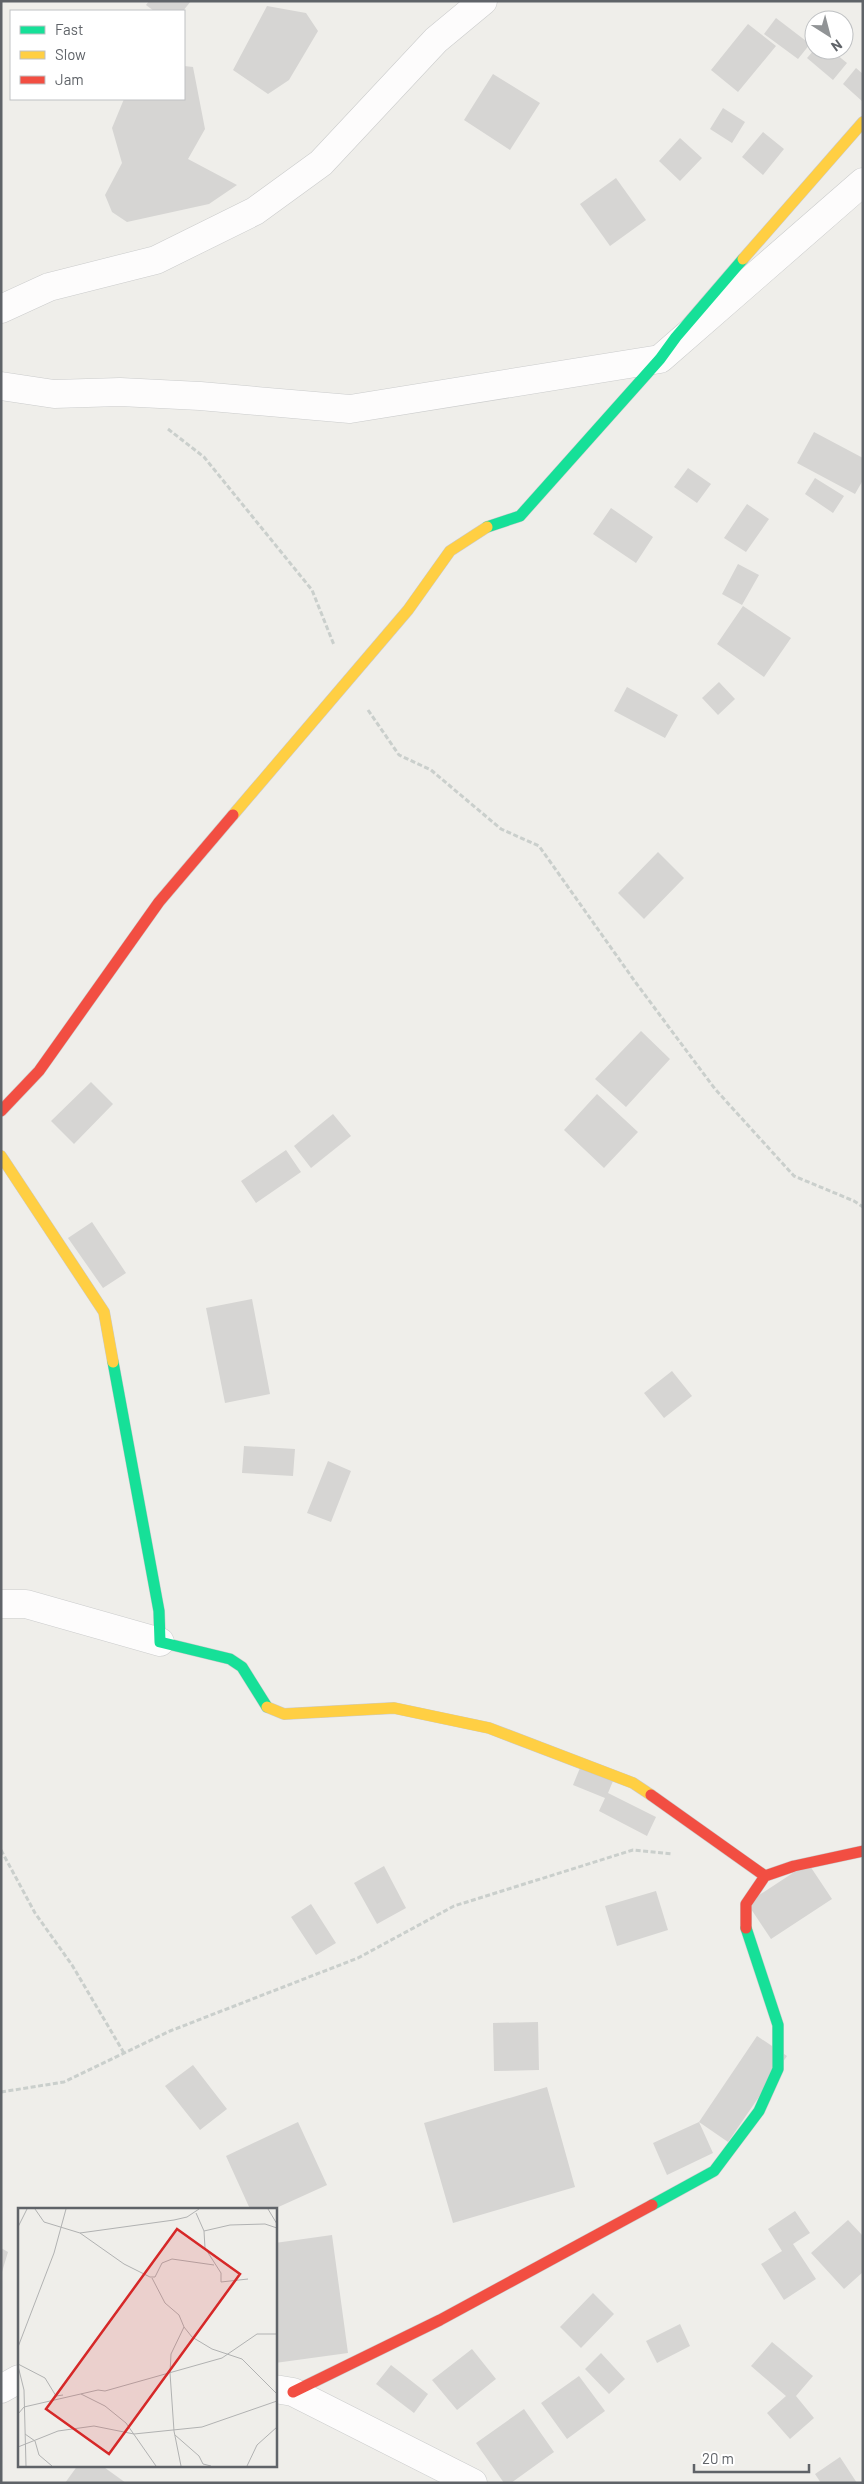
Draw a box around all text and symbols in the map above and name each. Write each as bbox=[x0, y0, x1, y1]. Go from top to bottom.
legend bbox=[10, 10, 185, 100]
north arrow bbox=[804, 10, 854, 60]
text: Fast bbox=[55, 20, 83, 38]
text: N bbox=[828, 36, 846, 56]
text: Slow bbox=[55, 45, 86, 63]
text: Jam bbox=[55, 70, 84, 88]
inset map bbox=[18, 2208, 276, 2466]
scale bar bbox=[694, 2442, 809, 2474]
text: 20 m bbox=[702, 2449, 734, 2467]

